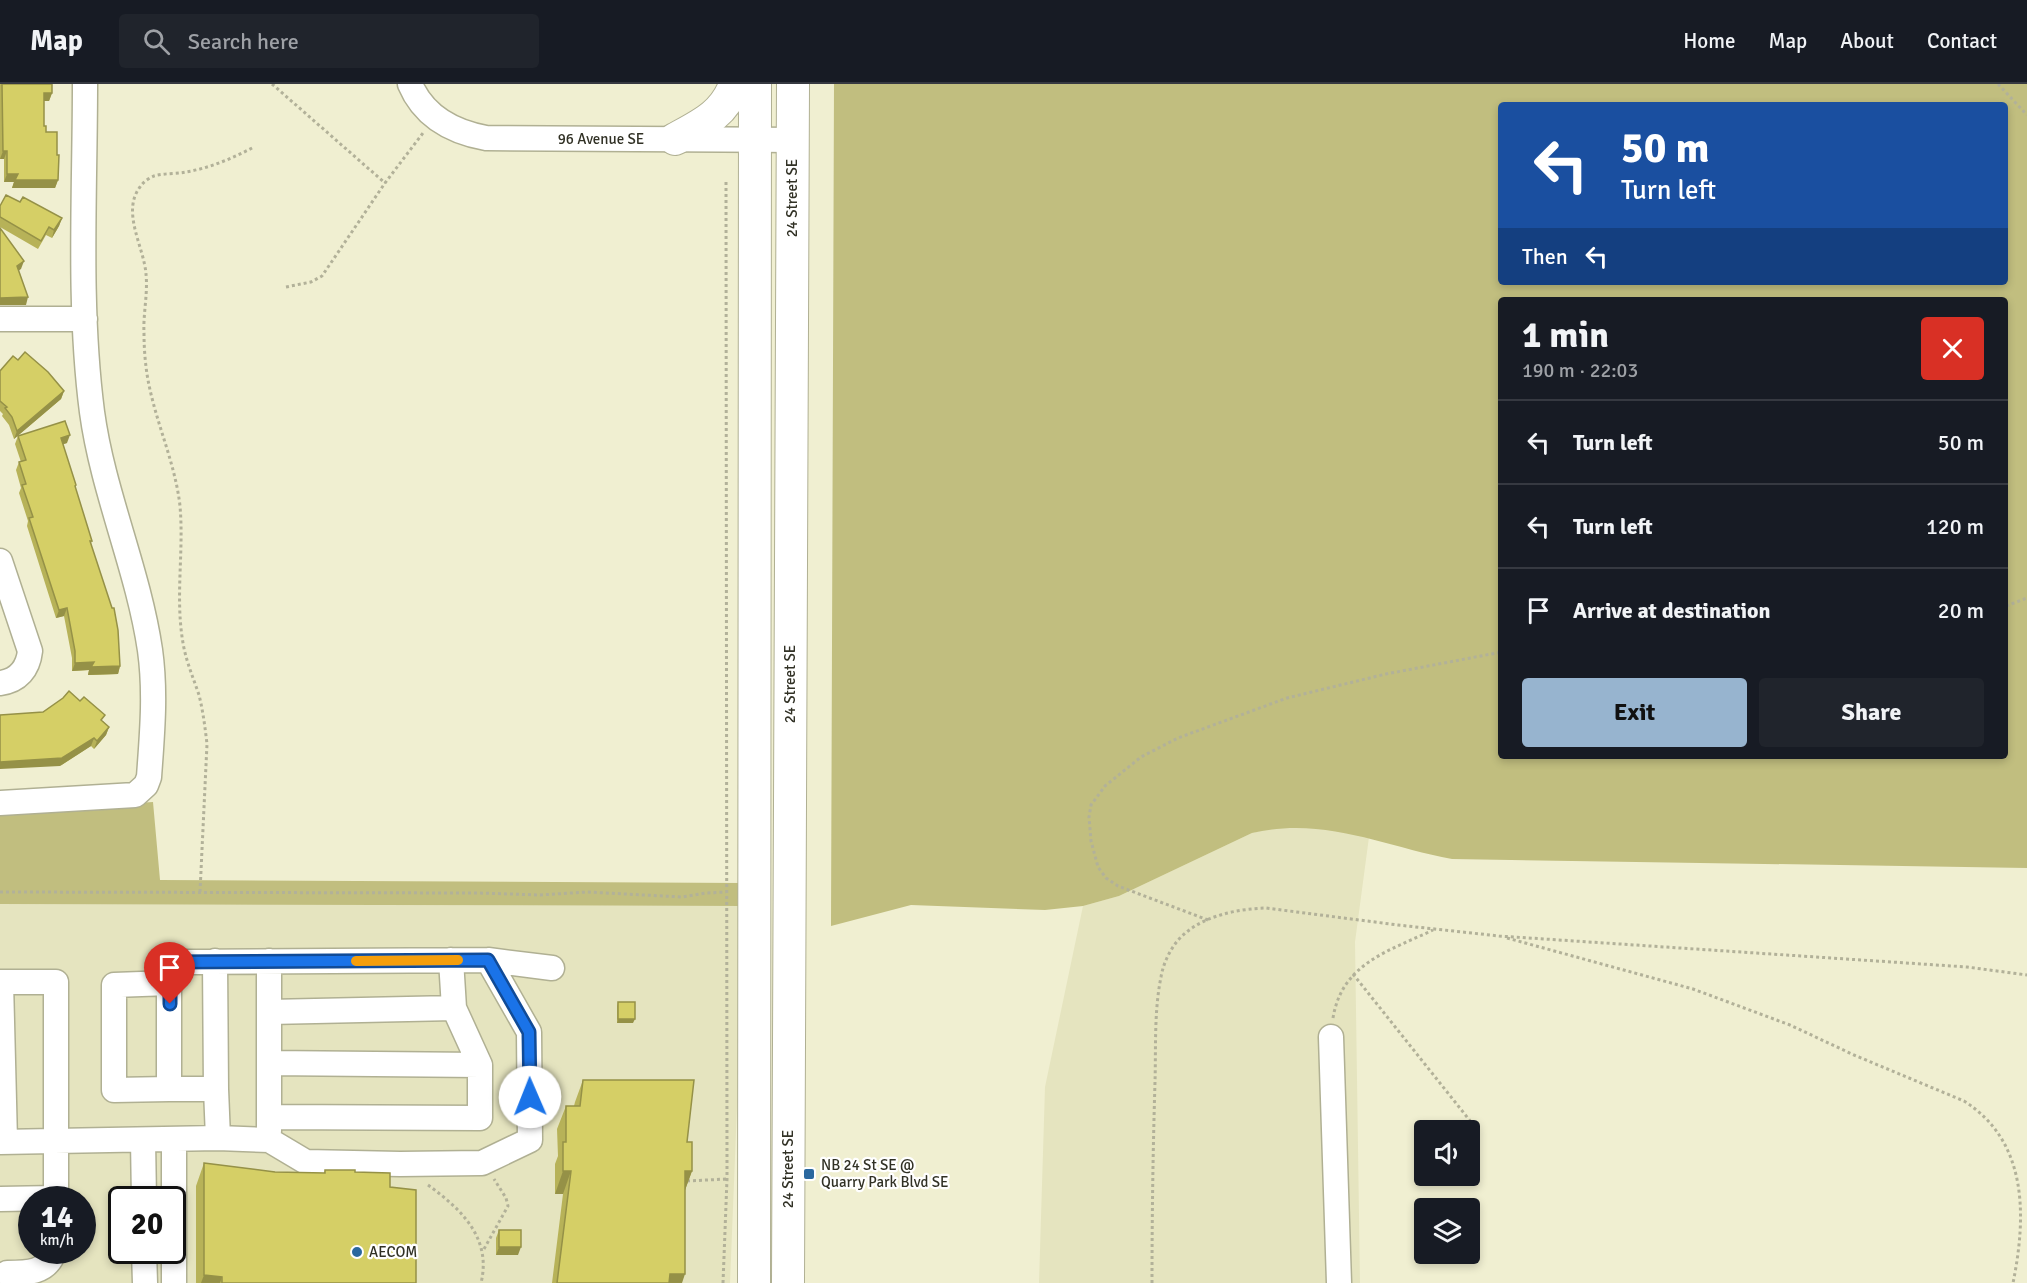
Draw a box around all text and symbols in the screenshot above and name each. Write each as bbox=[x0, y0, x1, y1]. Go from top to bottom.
search box bbox=[119, 14, 539, 68]
text: Map bbox=[30, 24, 83, 58]
icon: search bbox=[140, 25, 173, 58]
text: Search here bbox=[188, 28, 299, 55]
text: Home bbox=[1683, 28, 1736, 54]
text: Map bbox=[1769, 28, 1807, 54]
text: About bbox=[1840, 28, 1894, 54]
text: Contact bbox=[1927, 28, 1997, 54]
text: 50 m bbox=[1621, 123, 1710, 174]
icon: left bbox=[1522, 126, 1600, 204]
street label: 96 Avenue SE bbox=[558, 130, 644, 148]
street label: 24 Street SE bbox=[783, 159, 801, 237]
text: Turn left bbox=[1621, 174, 1716, 207]
icon: left bbox=[1580, 240, 1613, 273]
text: Then bbox=[1522, 243, 1568, 270]
text: 1 min bbox=[1522, 313, 1609, 358]
button: close bbox=[1921, 317, 1984, 380]
text: 190 m · 22:03 bbox=[1522, 358, 1638, 383]
icon: left bbox=[1522, 426, 1555, 459]
text: Turn left bbox=[1573, 429, 1653, 456]
text: 50 m bbox=[1938, 429, 1984, 456]
icon: left bbox=[1522, 510, 1555, 543]
text: Turn left bbox=[1573, 513, 1653, 540]
text: 120 m bbox=[1926, 513, 1984, 540]
icon: arrive bbox=[1522, 594, 1555, 627]
text: Arrive at destination bbox=[1573, 597, 1770, 624]
text: 20 m bbox=[1938, 597, 1984, 624]
street label: 24 Street SE bbox=[781, 645, 799, 723]
button: Exit bbox=[1522, 678, 1747, 747]
button: Share bbox=[1759, 678, 1984, 747]
pin bbox=[144, 942, 195, 1004]
icon: arrive bbox=[153, 951, 186, 984]
position arrow bbox=[498, 1065, 562, 1129]
map controls bbox=[1414, 1120, 1480, 1264]
button: sound bbox=[1414, 1120, 1480, 1186]
street label: 24 Street SE bbox=[779, 1130, 797, 1208]
place label: NB 24 St SE @ Quarry Park Blvd SE bbox=[821, 1156, 949, 1191]
marker: NB 24 St SE @ Quarry Park Blvd SE bbox=[802, 1167, 816, 1181]
speed limit sign: 20 bbox=[108, 1186, 186, 1264]
button: layers bbox=[1414, 1198, 1480, 1264]
text: 14 bbox=[41, 1199, 73, 1236]
text: km/h bbox=[40, 1231, 74, 1249]
place label: AECOM bbox=[369, 1243, 418, 1261]
marker: AECOM bbox=[350, 1245, 364, 1259]

